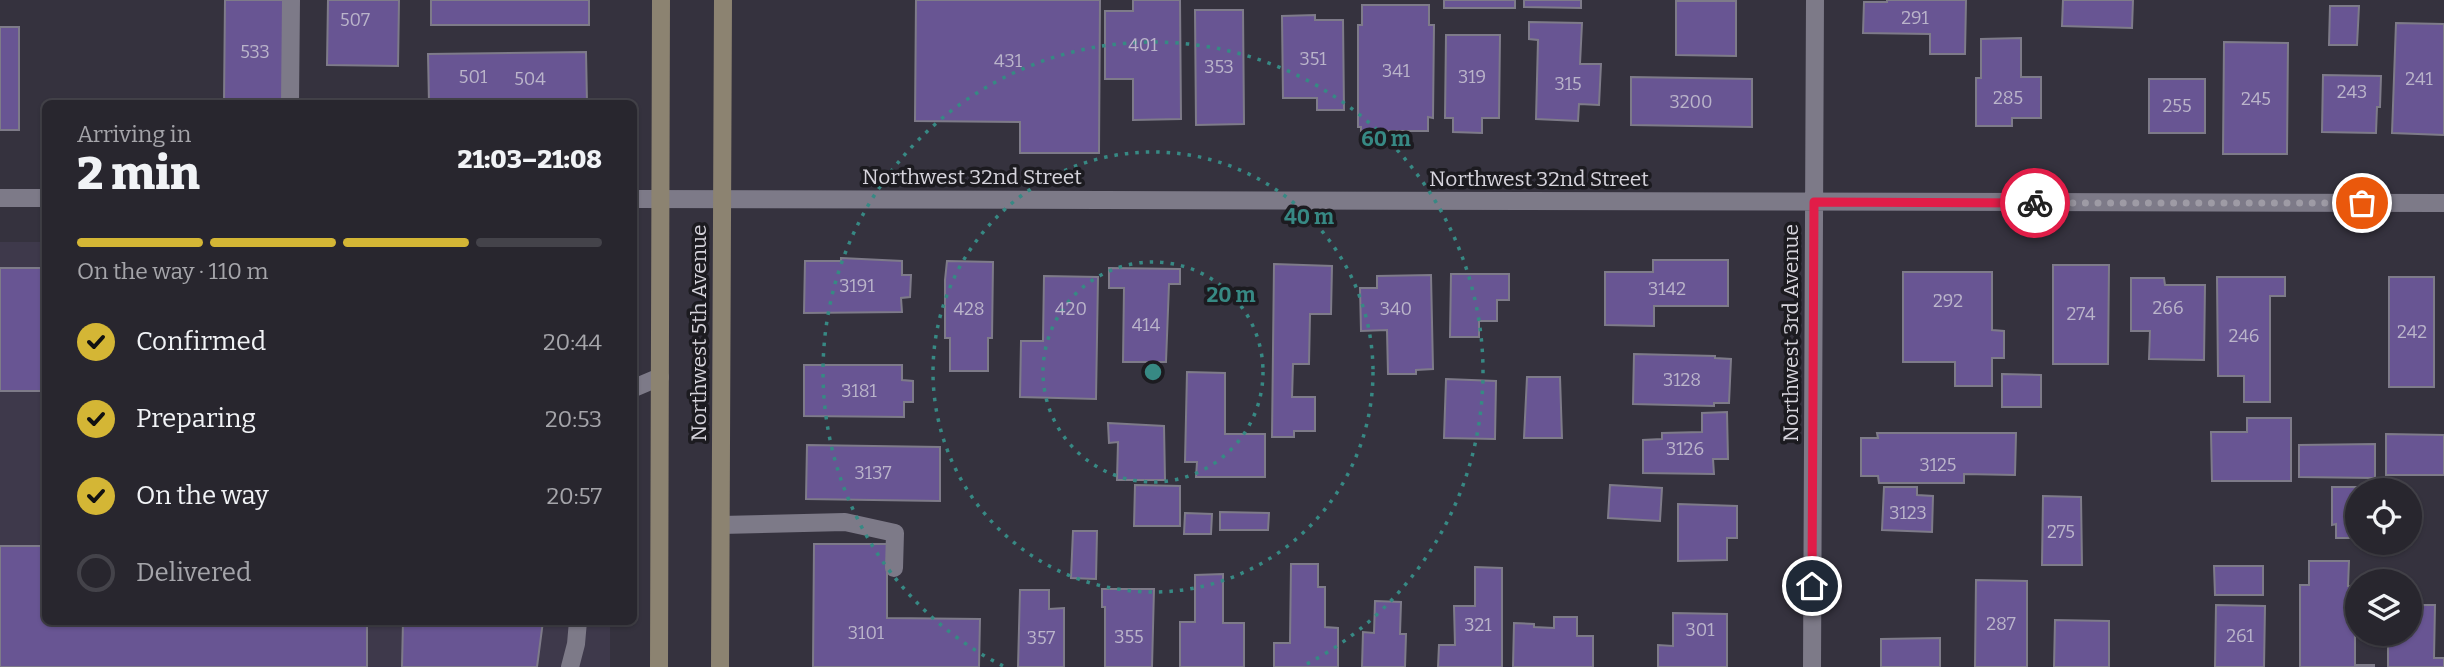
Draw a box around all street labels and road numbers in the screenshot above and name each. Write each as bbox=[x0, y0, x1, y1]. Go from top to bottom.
street label: Northwest 32nd Street bbox=[862, 164, 1082, 190]
street label: Northwest 32nd Street bbox=[1429, 166, 1649, 192]
street label: Northwest 3rd Avenue bbox=[1778, 224, 1804, 442]
street label: Northwest 5th Avenue bbox=[686, 225, 712, 442]

